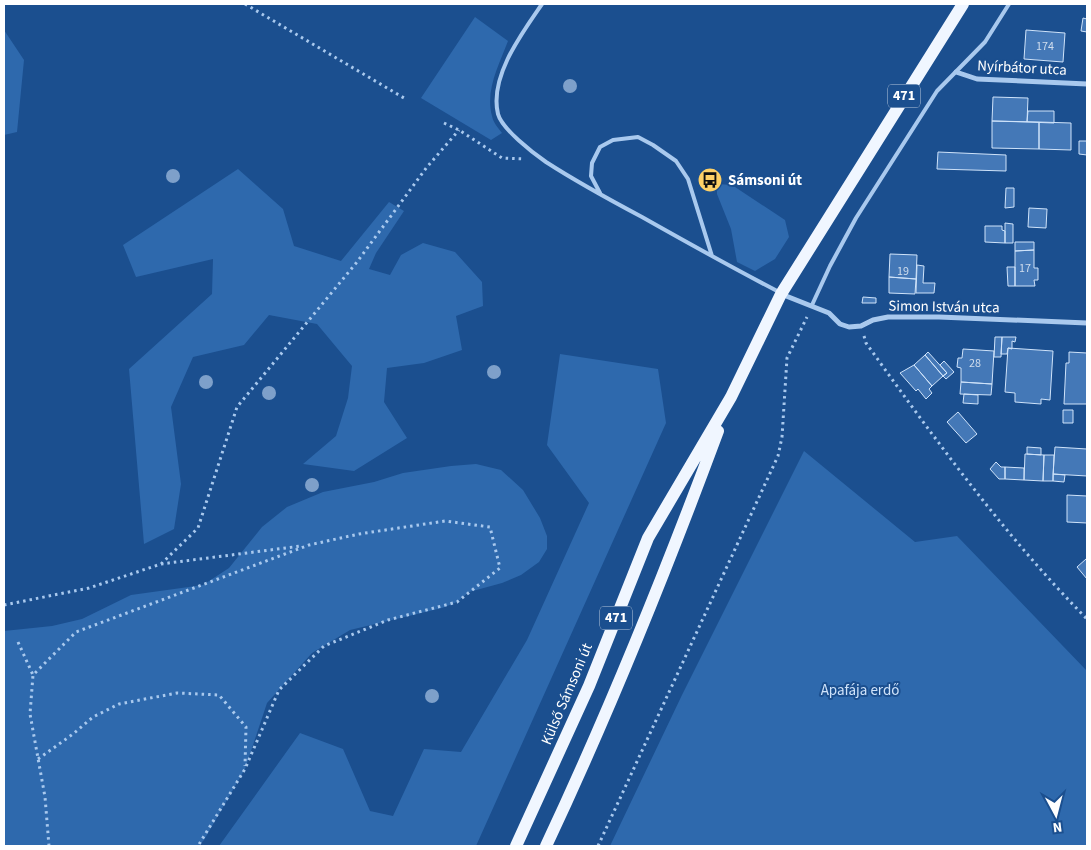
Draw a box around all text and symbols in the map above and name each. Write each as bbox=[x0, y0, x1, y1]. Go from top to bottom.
house number: 174 bbox=[1036, 38, 1054, 55]
street label: Nyírbátor utca bbox=[977, 55, 1067, 81]
road number: 471 bbox=[888, 84, 920, 108]
bus stop icon: Sámsoni út bbox=[697, 167, 723, 193]
place label: Sámsoni út bbox=[728, 170, 802, 191]
house number: 17 bbox=[1019, 260, 1031, 277]
house number: 19 bbox=[897, 263, 909, 280]
street label: Simon István utca bbox=[888, 296, 1000, 318]
house number: 28 bbox=[969, 355, 981, 372]
road number: 471 bbox=[600, 606, 632, 630]
street label: Külső Sámsoni út bbox=[536, 640, 598, 748]
park label: Apafája erdő bbox=[821, 680, 899, 701]
north arrow bbox=[1031, 790, 1081, 840]
text: N bbox=[1052, 816, 1063, 837]

